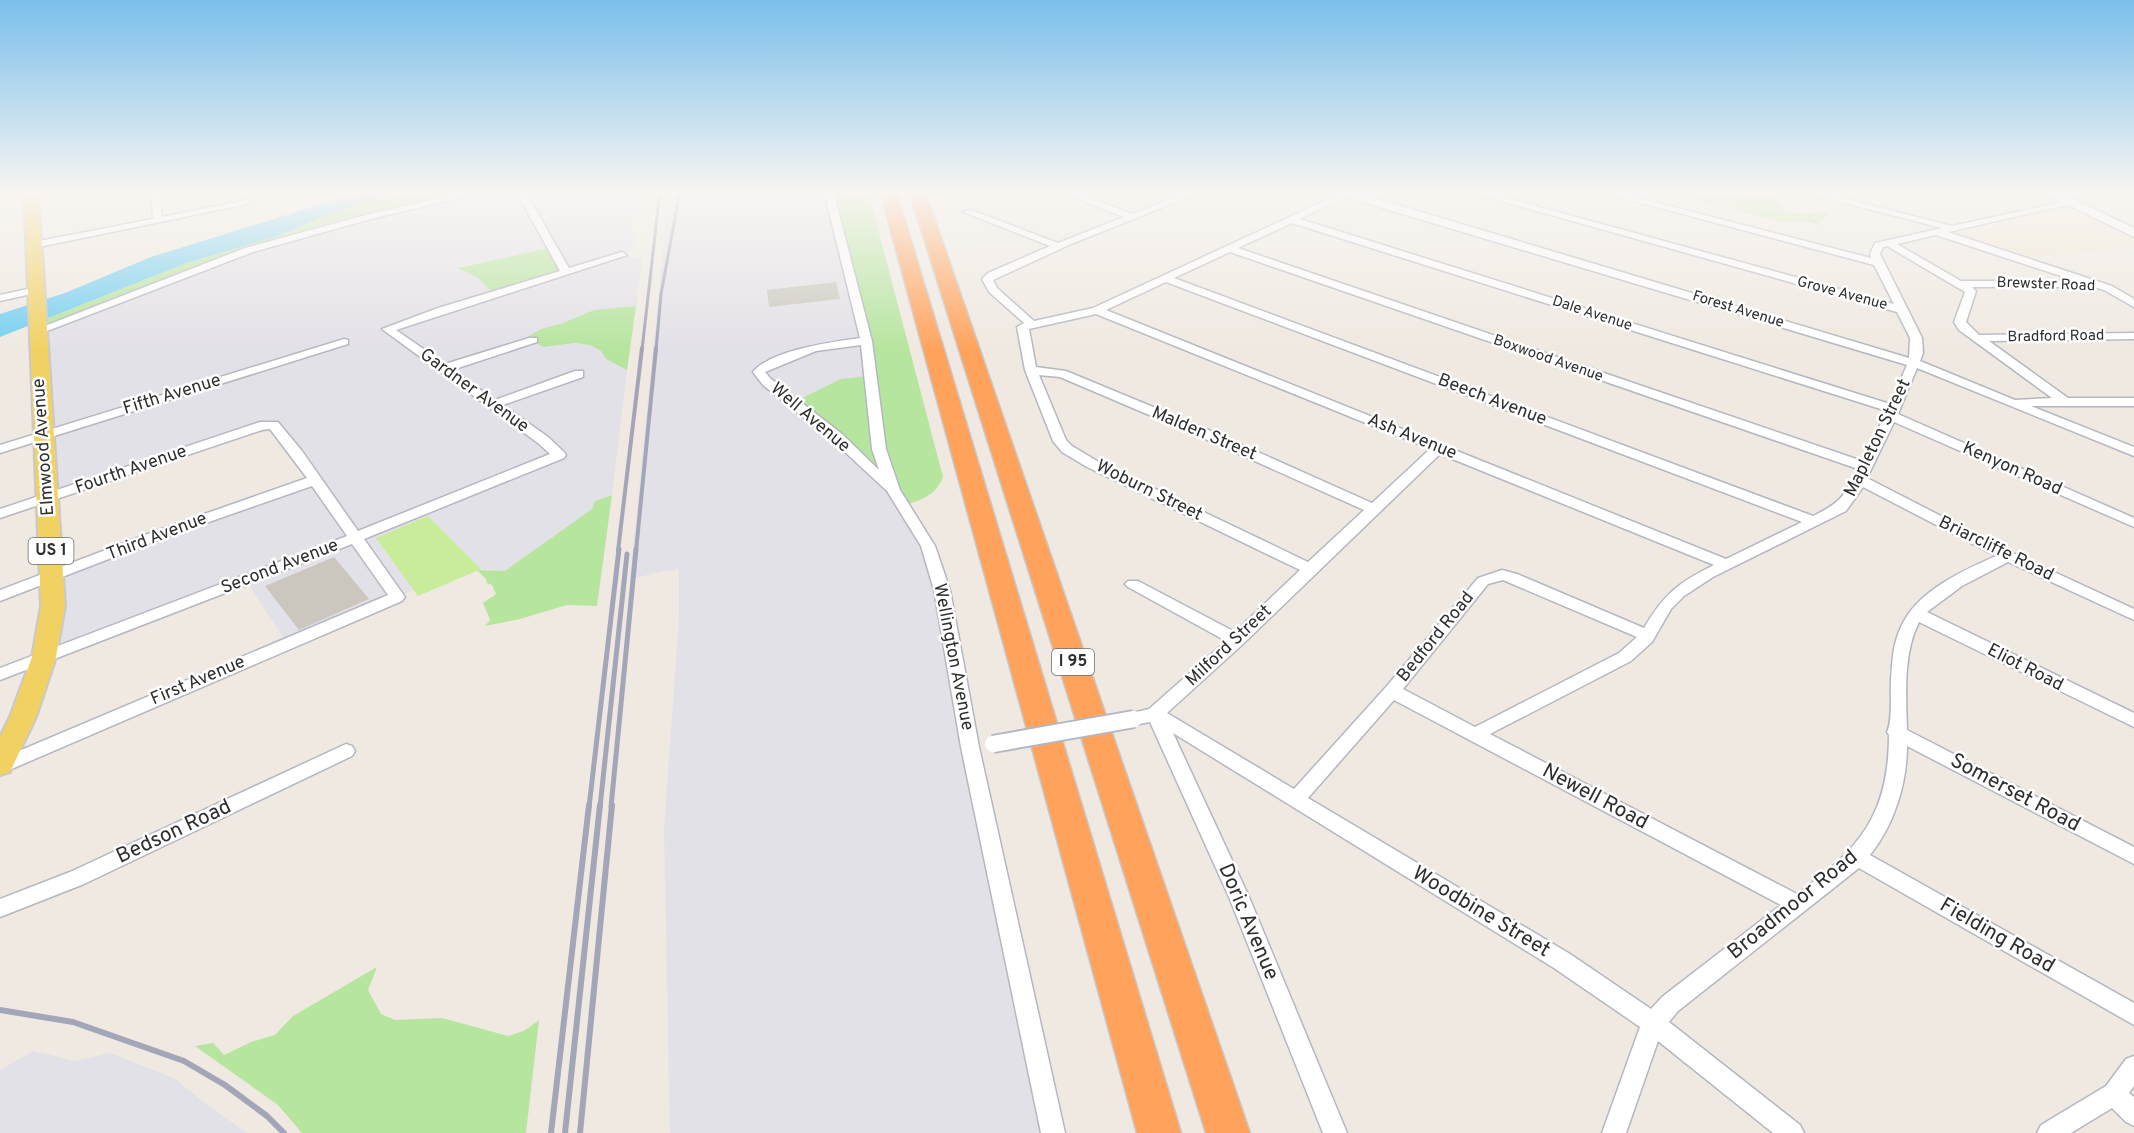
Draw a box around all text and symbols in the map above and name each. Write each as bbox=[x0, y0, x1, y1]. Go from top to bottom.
street label: Grove Avenue bbox=[1795, 273, 1889, 315]
street label: Brewster Road bbox=[1996, 274, 2096, 296]
street label: Forest Avenue bbox=[1690, 287, 1786, 333]
street label: Dale Avenue bbox=[1550, 292, 1634, 336]
street label: Bradford Road bbox=[2007, 327, 2105, 347]
street label: Boxwood Avenue bbox=[1491, 331, 1605, 387]
street label: Gardner Avenue bbox=[415, 344, 533, 438]
street label: Fifth Avenue bbox=[120, 369, 224, 421]
street label: Beech Avenue bbox=[1434, 369, 1550, 431]
street label: Mapleton Street bbox=[1839, 375, 1917, 501]
street label: Elmwood Avenue bbox=[28, 377, 60, 517]
street label: Well Avenue bbox=[765, 378, 855, 458]
street label: Malden Street bbox=[1148, 402, 1260, 466]
street label: Ash Avenue bbox=[1364, 409, 1460, 465]
street label: Kenyon Road bbox=[1959, 437, 2065, 501]
street label: Fourth Avenue bbox=[72, 440, 190, 500]
street label: Woburn Street bbox=[1092, 455, 1206, 527]
street label: Third Avenue bbox=[104, 507, 210, 567]
street label: Briarcliffe Road bbox=[1935, 511, 2057, 587]
street label: Second Avenue bbox=[218, 534, 342, 600]
road number: US 1 bbox=[28, 538, 74, 564]
street label: Wellington Avenue bbox=[927, 581, 979, 733]
street label: Bedford Road bbox=[1392, 587, 1480, 687]
street label: Milford Street bbox=[1181, 600, 1277, 692]
street label: Eliot Road bbox=[1983, 639, 2067, 697]
road number: I 95 bbox=[1052, 649, 1094, 675]
street label: First Avenue bbox=[147, 651, 249, 711]
street label: Somerset Road bbox=[1945, 747, 2085, 839]
street label: Newell Road bbox=[1537, 758, 1653, 836]
street label: Bedson Road bbox=[112, 794, 236, 870]
street label: Broadmoor Road bbox=[1722, 844, 1864, 966]
street label: Doric Avenue bbox=[1211, 860, 1285, 984]
street label: Woodbine Street bbox=[1407, 860, 1555, 964]
street label: Fielding Road bbox=[1935, 892, 2059, 980]

